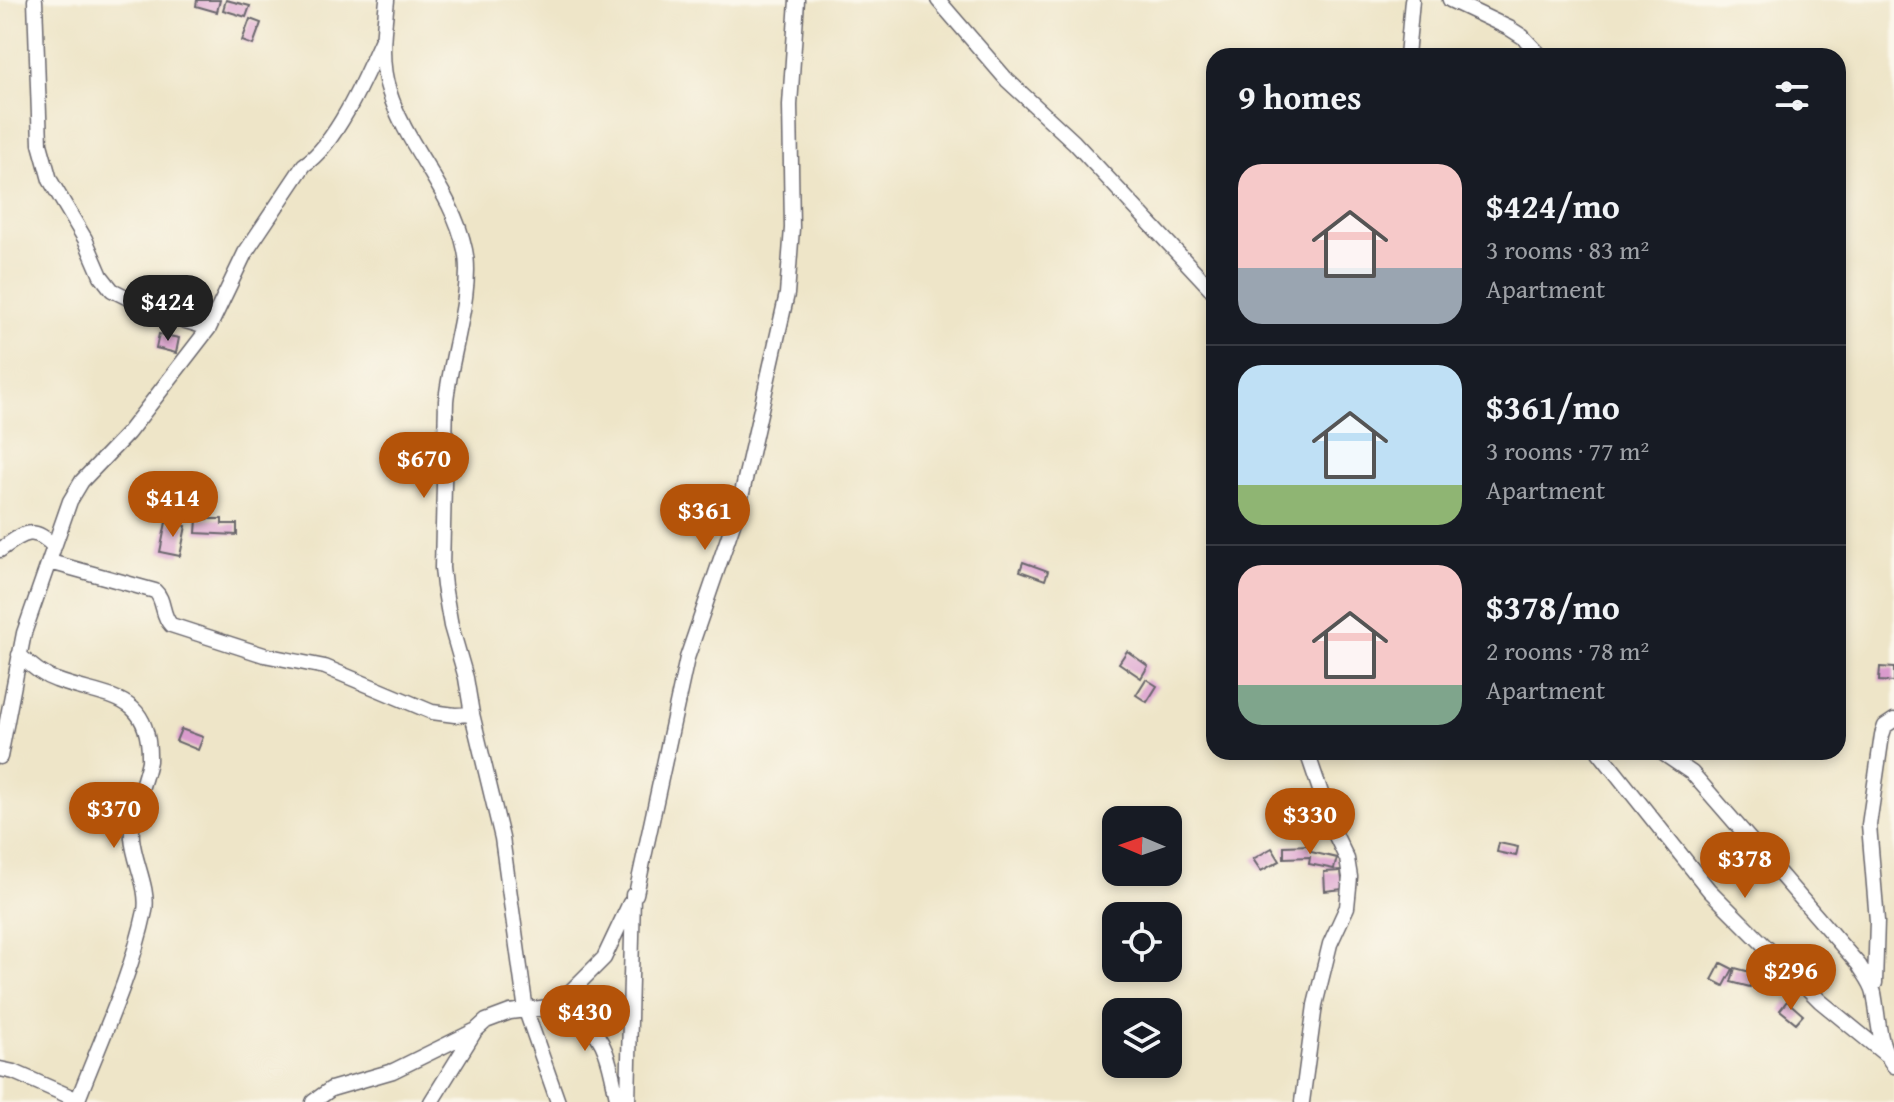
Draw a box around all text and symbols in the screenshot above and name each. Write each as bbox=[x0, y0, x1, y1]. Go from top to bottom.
text: 9 homes bbox=[1238, 72, 1362, 121]
icon: filters bbox=[1770, 74, 1814, 118]
text: $424/mo bbox=[1486, 181, 1620, 230]
icon: home bbox=[1302, 196, 1398, 292]
text: 3 rooms · 83 m² bbox=[1486, 230, 1649, 269]
text: Apartment bbox=[1486, 269, 1605, 308]
pin: $424 bbox=[121, 275, 215, 343]
text: $424 bbox=[141, 281, 195, 320]
text: $361/mo bbox=[1486, 382, 1620, 431]
icon: home bbox=[1302, 397, 1398, 493]
text: 3 rooms · 77 m² bbox=[1486, 431, 1649, 470]
pin: $670 bbox=[377, 432, 471, 500]
text: $670 bbox=[397, 438, 451, 477]
text: Apartment bbox=[1486, 470, 1605, 509]
pin: $414 bbox=[126, 471, 220, 539]
text: $414 bbox=[146, 477, 200, 516]
pin: $361 bbox=[658, 484, 752, 552]
text: $361 bbox=[678, 490, 732, 529]
text: $378/mo bbox=[1486, 582, 1620, 631]
icon: home bbox=[1302, 597, 1398, 693]
text: 2 rooms · 78 m² bbox=[1486, 631, 1649, 670]
text: Apartment bbox=[1486, 670, 1605, 709]
pin: $370 bbox=[67, 782, 161, 850]
text: $370 bbox=[87, 788, 141, 827]
pin: $330 bbox=[1263, 788, 1357, 856]
text: $330 bbox=[1283, 794, 1337, 833]
north arrow bbox=[1102, 806, 1182, 886]
map controls bbox=[1102, 806, 1182, 1078]
pin: $378 bbox=[1698, 832, 1792, 900]
text: $378 bbox=[1718, 838, 1772, 877]
button: locate bbox=[1102, 902, 1182, 982]
pin: $296 bbox=[1744, 944, 1838, 1012]
text: $296 bbox=[1764, 950, 1818, 989]
pin: $430 bbox=[538, 985, 632, 1053]
text: $430 bbox=[558, 991, 612, 1030]
button: layers bbox=[1102, 998, 1182, 1078]

